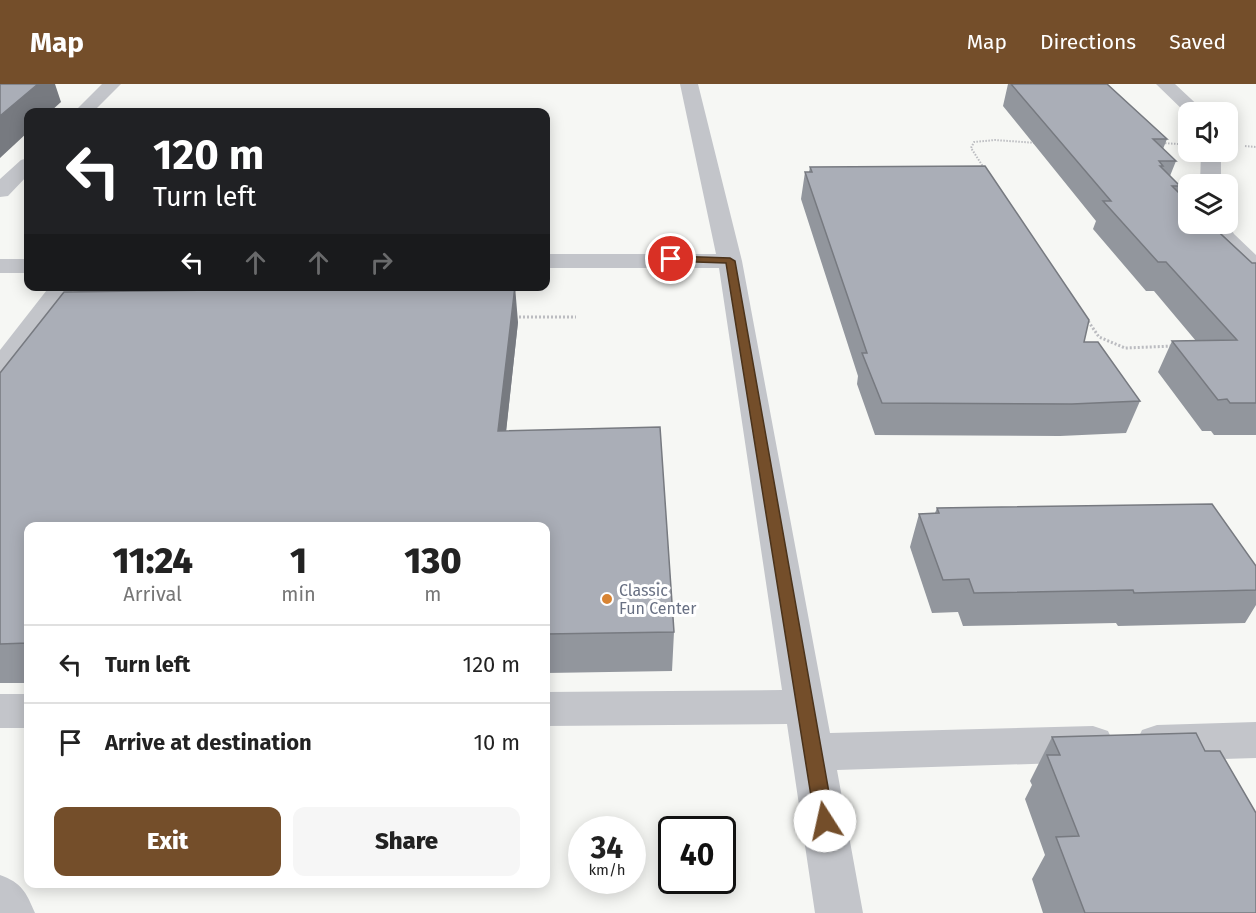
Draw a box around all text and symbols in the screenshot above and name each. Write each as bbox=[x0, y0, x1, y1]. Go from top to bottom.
text: Map bbox=[30, 26, 84, 59]
text: Map bbox=[967, 29, 1007, 55]
text: Directions bbox=[1040, 29, 1136, 55]
text: Saved bbox=[1169, 29, 1226, 55]
map controls bbox=[1178, 102, 1238, 234]
button: sound bbox=[1178, 102, 1238, 162]
text: 120 m bbox=[153, 130, 264, 180]
icon: left bbox=[54, 132, 132, 210]
button: layers bbox=[1178, 174, 1238, 234]
text: Turn left bbox=[153, 181, 256, 213]
pin bbox=[645, 233, 696, 284]
icon: arrive bbox=[654, 242, 687, 275]
icon: left bbox=[176, 246, 209, 279]
icon: ahead bbox=[239, 246, 272, 279]
icon: ahead bbox=[302, 246, 335, 279]
icon: right bbox=[365, 246, 398, 279]
text: 11:24 bbox=[112, 539, 193, 583]
text: 1 bbox=[290, 539, 307, 583]
text: 130 bbox=[404, 539, 462, 583]
place label: Classic Fun Center bbox=[619, 581, 697, 618]
text: Arrival bbox=[123, 582, 182, 606]
text: min bbox=[281, 582, 316, 606]
text: m bbox=[424, 582, 441, 606]
marker: Classic Fun Center bbox=[600, 592, 614, 606]
icon: left bbox=[54, 648, 87, 681]
text: Turn left bbox=[105, 651, 190, 678]
text: 120 m bbox=[463, 651, 520, 678]
icon: arrive bbox=[54, 726, 87, 759]
text: Arrive at destination bbox=[105, 729, 312, 756]
text: 10 m bbox=[474, 729, 520, 756]
position arrow bbox=[793, 789, 857, 853]
button: Exit bbox=[54, 807, 281, 876]
button: Share bbox=[293, 807, 520, 876]
speed limit sign: 40 bbox=[658, 816, 736, 894]
text: 34 bbox=[591, 830, 623, 866]
text: km/h bbox=[588, 861, 626, 879]

